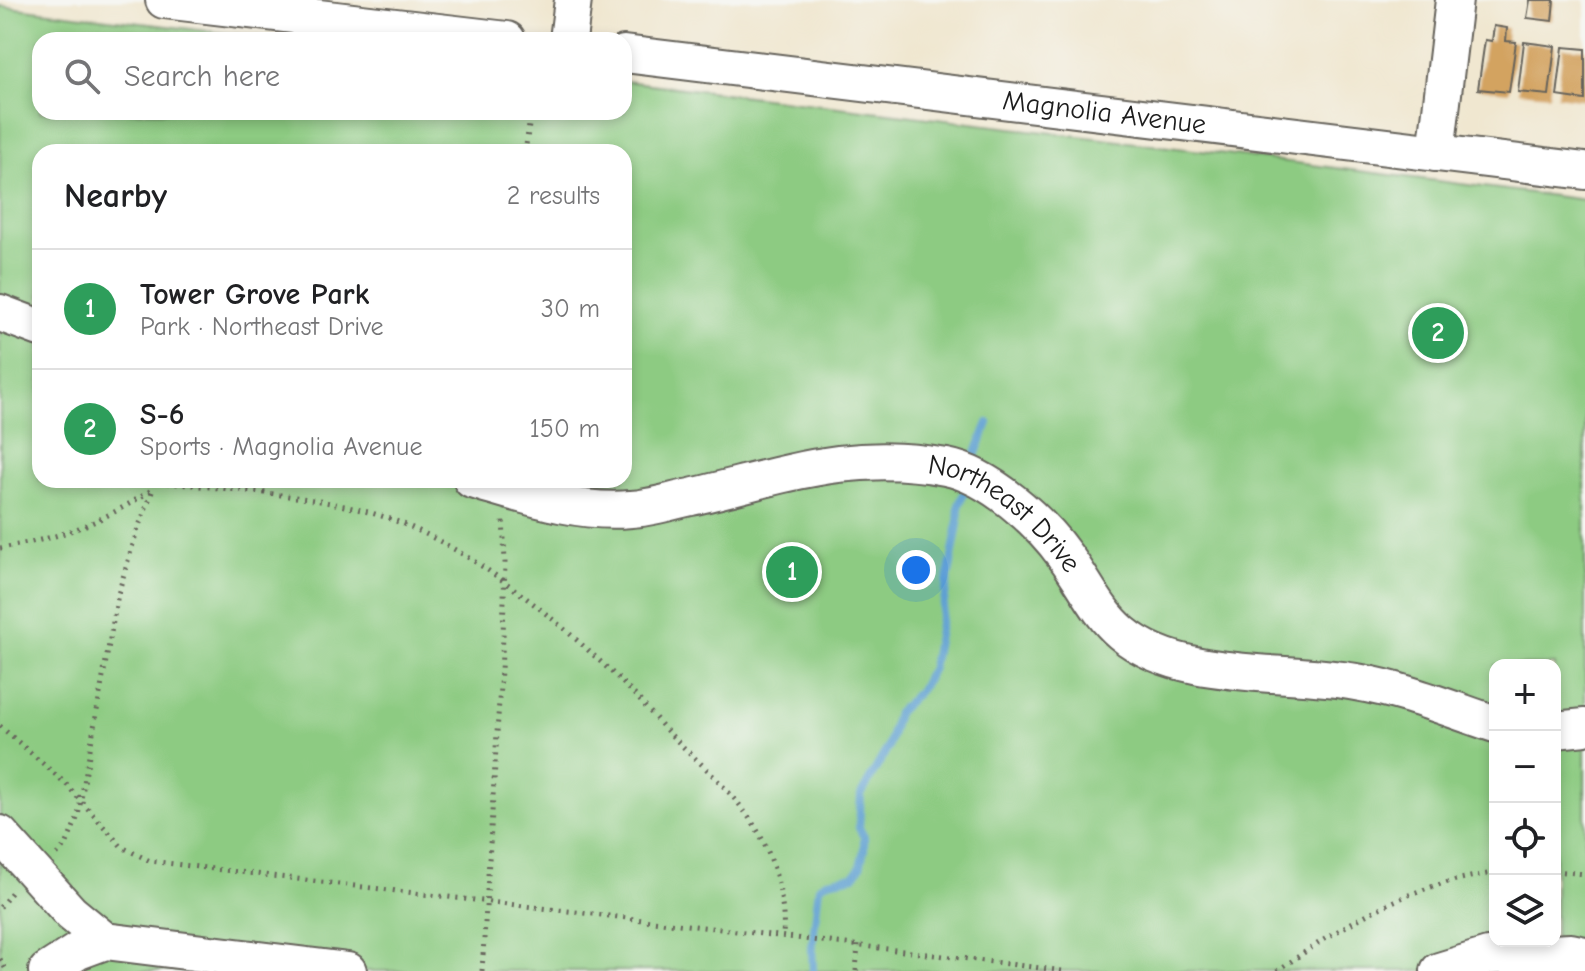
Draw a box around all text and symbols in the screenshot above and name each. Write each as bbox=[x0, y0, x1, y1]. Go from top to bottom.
search box bbox=[32, 32, 632, 120]
icon: search bbox=[60, 54, 104, 98]
text: Search here bbox=[124, 59, 280, 94]
street label: Magnolia Avenue bbox=[1001, 84, 1208, 141]
text: Nearby bbox=[64, 176, 167, 216]
text: 2 results bbox=[507, 181, 600, 211]
text: Tower Grove Park bbox=[140, 277, 369, 312]
text: 1 bbox=[85, 294, 95, 324]
text: 30 m bbox=[541, 294, 600, 324]
pin: 2 bbox=[1412, 303, 1464, 363]
text: Park · Northeast Drive bbox=[140, 312, 384, 342]
text: S-6 bbox=[140, 397, 184, 432]
text: 2 bbox=[84, 414, 96, 444]
text: 150 m bbox=[530, 414, 600, 444]
text: Sports · Magnolia Avenue bbox=[140, 432, 422, 462]
street label: Northeast Drive bbox=[926, 448, 1088, 578]
pin: 1 bbox=[766, 542, 818, 602]
your location bbox=[896, 550, 936, 590]
map controls bbox=[1489, 659, 1561, 947]
button: + bbox=[1489, 659, 1561, 731]
button: − bbox=[1489, 731, 1561, 803]
button: locate bbox=[1489, 803, 1561, 875]
button: layers bbox=[1489, 875, 1561, 947]

